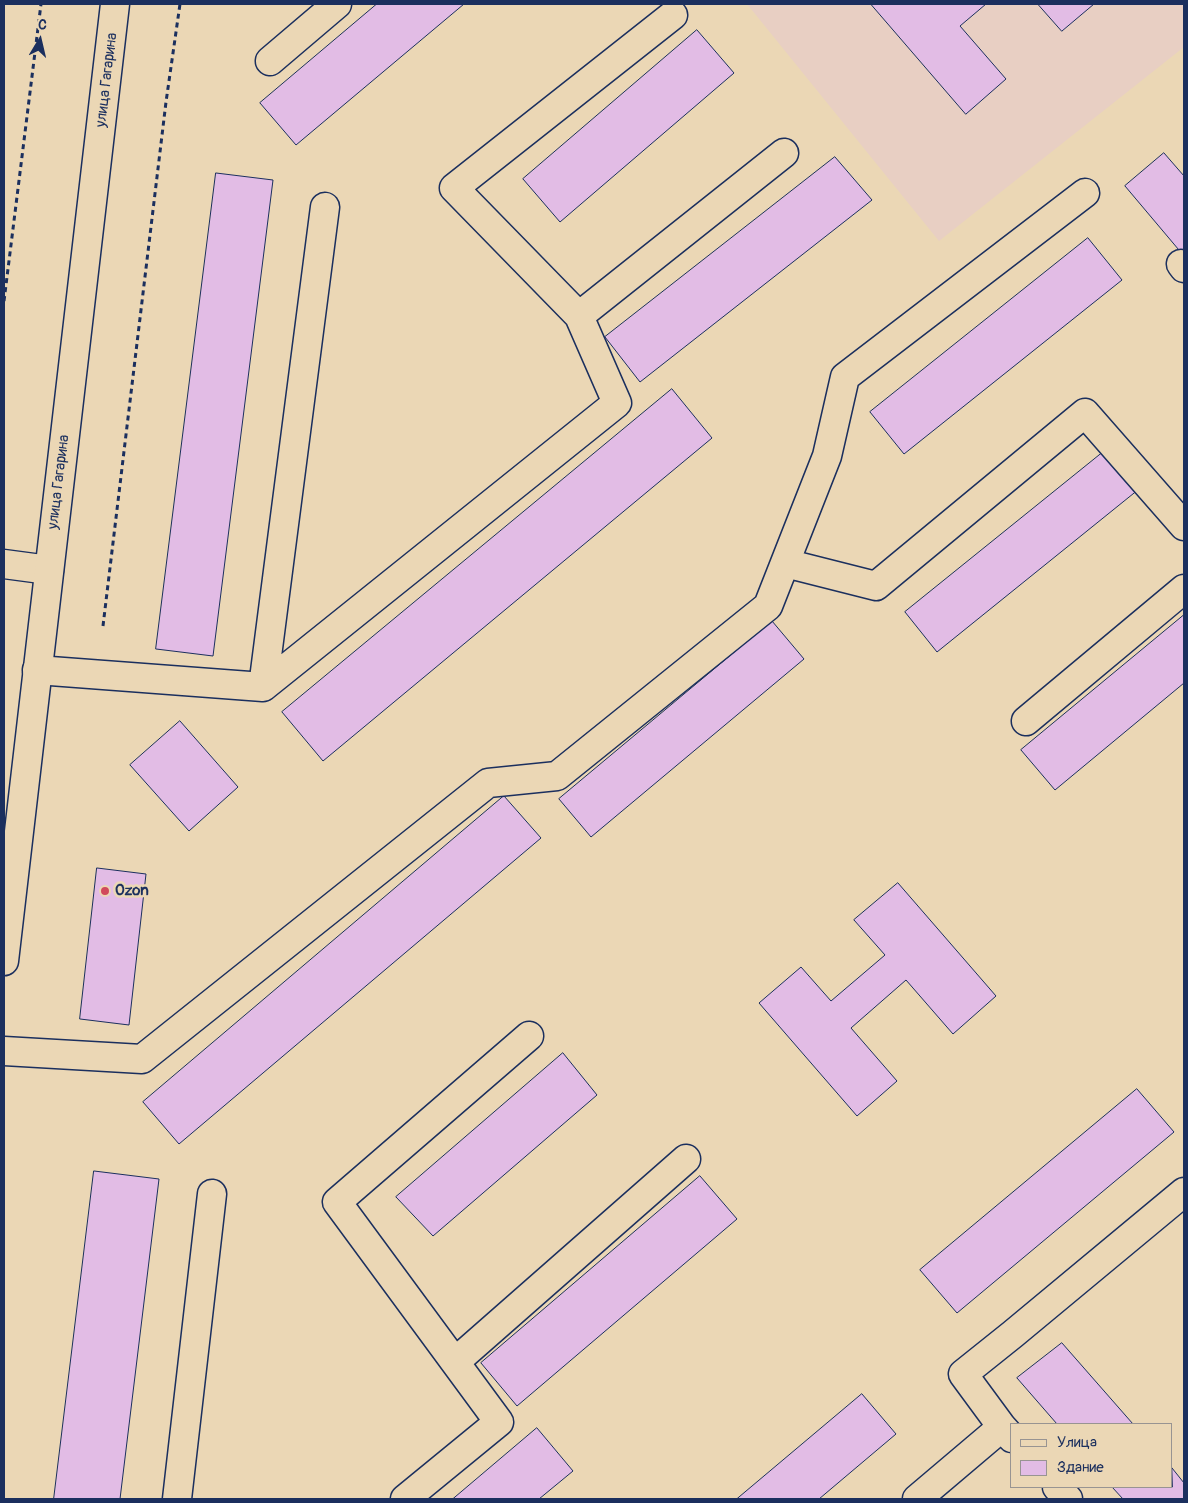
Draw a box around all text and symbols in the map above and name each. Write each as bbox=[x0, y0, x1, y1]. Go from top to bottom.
north arrow bbox=[15, 15, 65, 65]
text: С bbox=[37, 16, 48, 34]
street label: улица Гагарина bbox=[92, 32, 122, 128]
street label: улица Гагарина bbox=[44, 434, 74, 530]
place label: Ozon bbox=[115, 882, 149, 900]
marker: Ozon bbox=[99, 885, 111, 897]
legend bbox=[1010, 1423, 1173, 1488]
text: Улица bbox=[1057, 1433, 1097, 1452]
text: Здание bbox=[1057, 1458, 1104, 1477]

